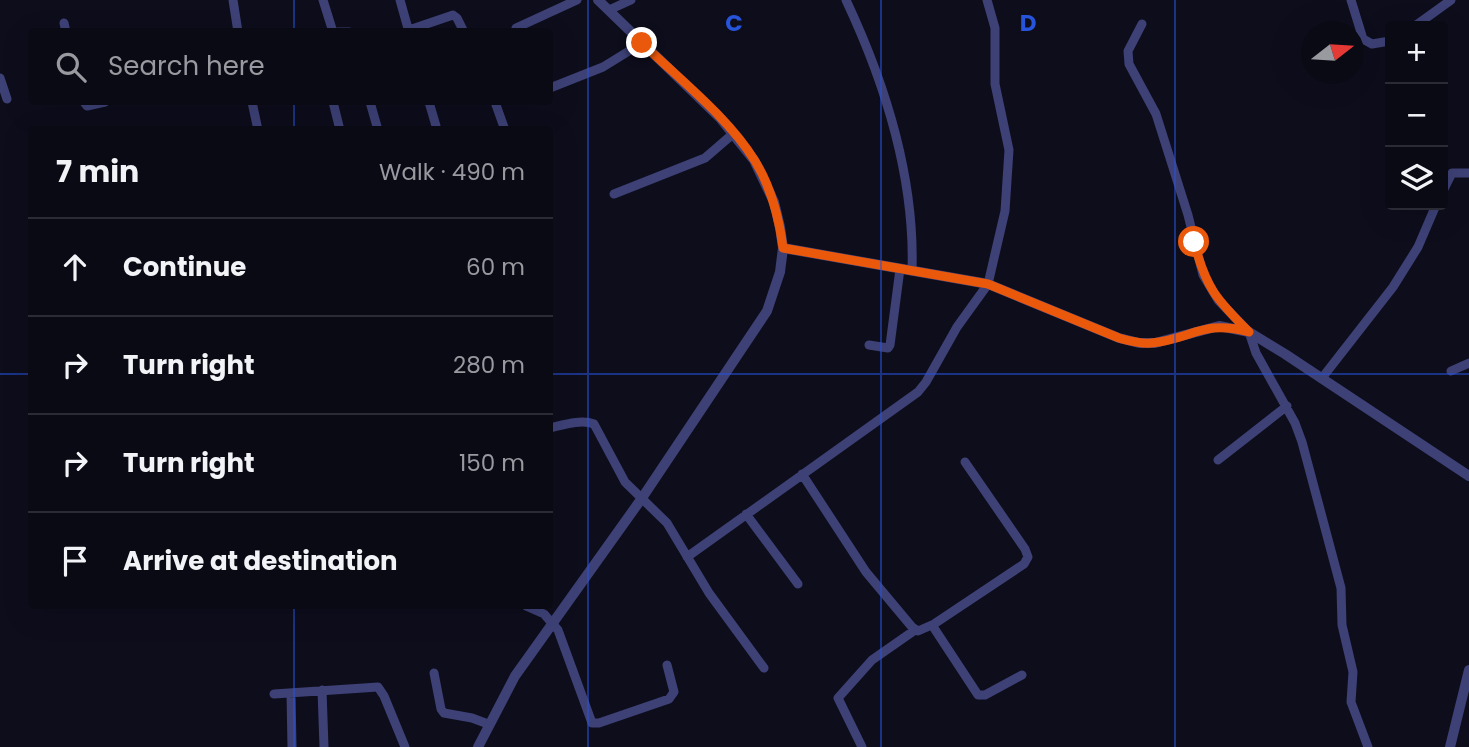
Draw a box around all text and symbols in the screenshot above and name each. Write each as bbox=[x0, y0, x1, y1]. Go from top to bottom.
text: C bbox=[725, 7, 743, 39]
text: D bbox=[1020, 7, 1036, 39]
north arrow bbox=[1301, 21, 1364, 84]
map controls bbox=[1385, 21, 1448, 210]
button: + bbox=[1385, 21, 1448, 84]
route end bbox=[626, 27, 657, 58]
search box bbox=[28, 28, 553, 105]
icon: search bbox=[52, 48, 90, 86]
text: Search here bbox=[108, 48, 265, 84]
button: − bbox=[1385, 84, 1448, 147]
button: layers bbox=[1385, 147, 1448, 210]
text: 7 min bbox=[56, 150, 139, 193]
text: Walk · 490 m bbox=[379, 156, 525, 188]
route start bbox=[1178, 226, 1209, 257]
icon: ahead bbox=[56, 248, 94, 286]
text: Continue bbox=[123, 249, 246, 285]
text: 60 m bbox=[466, 251, 525, 283]
icon: right bbox=[56, 346, 94, 384]
text: Turn right bbox=[123, 347, 255, 383]
text: 280 m bbox=[453, 349, 525, 381]
icon: right bbox=[56, 444, 94, 482]
text: Turn right bbox=[123, 445, 255, 481]
text: 150 m bbox=[459, 447, 525, 479]
icon: arrive bbox=[56, 542, 94, 580]
text: Arrive at destination bbox=[123, 543, 398, 579]

